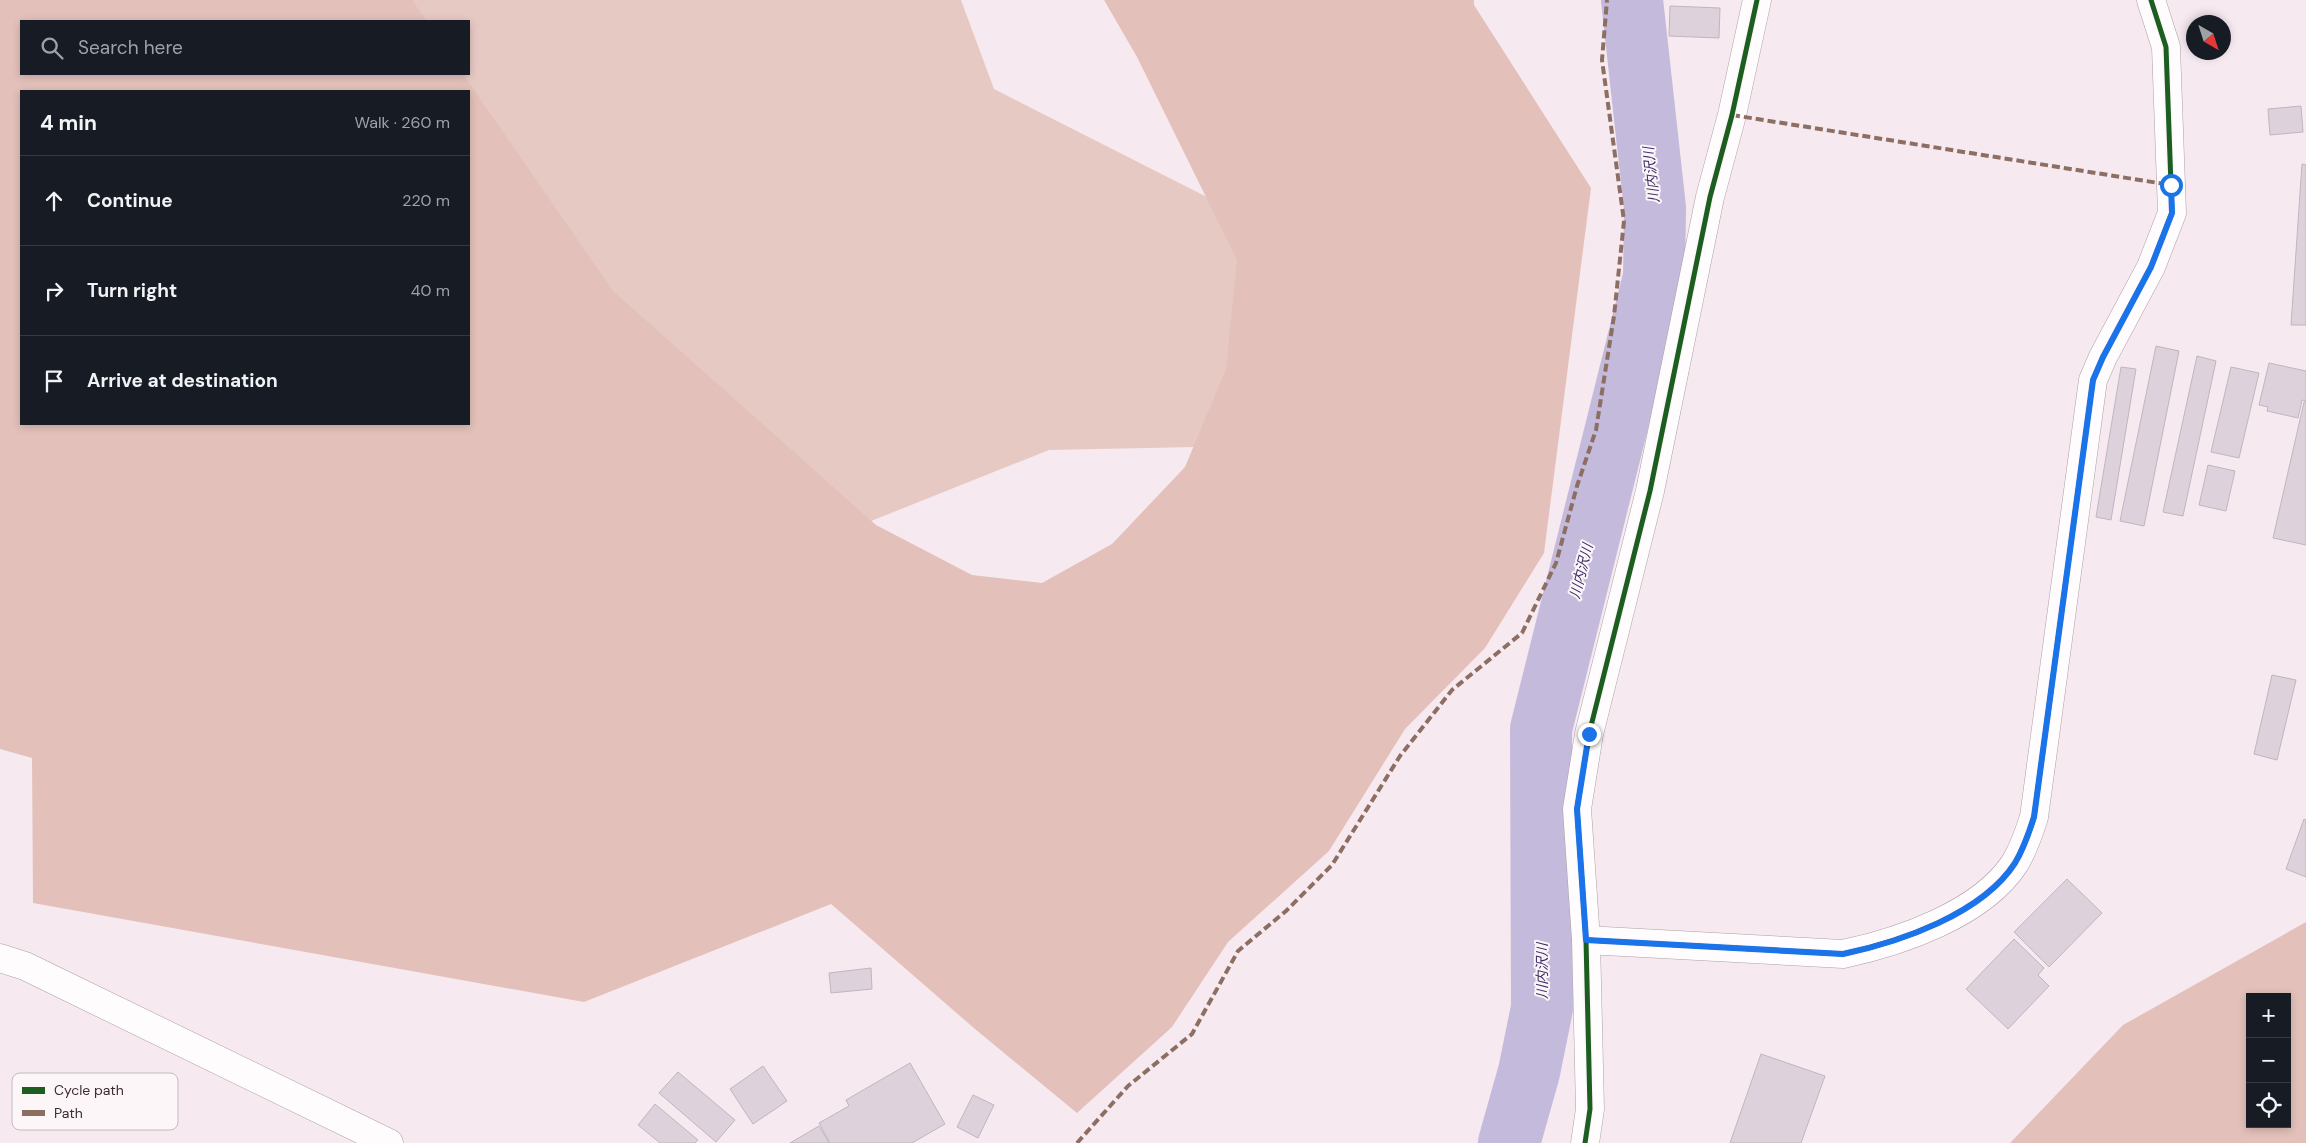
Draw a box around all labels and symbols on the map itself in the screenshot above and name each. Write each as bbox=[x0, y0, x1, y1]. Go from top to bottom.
north arrow bbox=[2186, 15, 2231, 60]
water label: 川内沢川 bbox=[1639, 144, 1663, 204]
route start bbox=[2160, 174, 2183, 197]
water label: 川内沢川 bbox=[1565, 540, 1597, 600]
route end bbox=[1578, 723, 1601, 746]
water label: 川内沢川 bbox=[1533, 941, 1551, 999]
legend bbox=[12, 1073, 178, 1130]
text: Cycle path bbox=[54, 1081, 124, 1099]
text: Path bbox=[54, 1104, 83, 1122]

